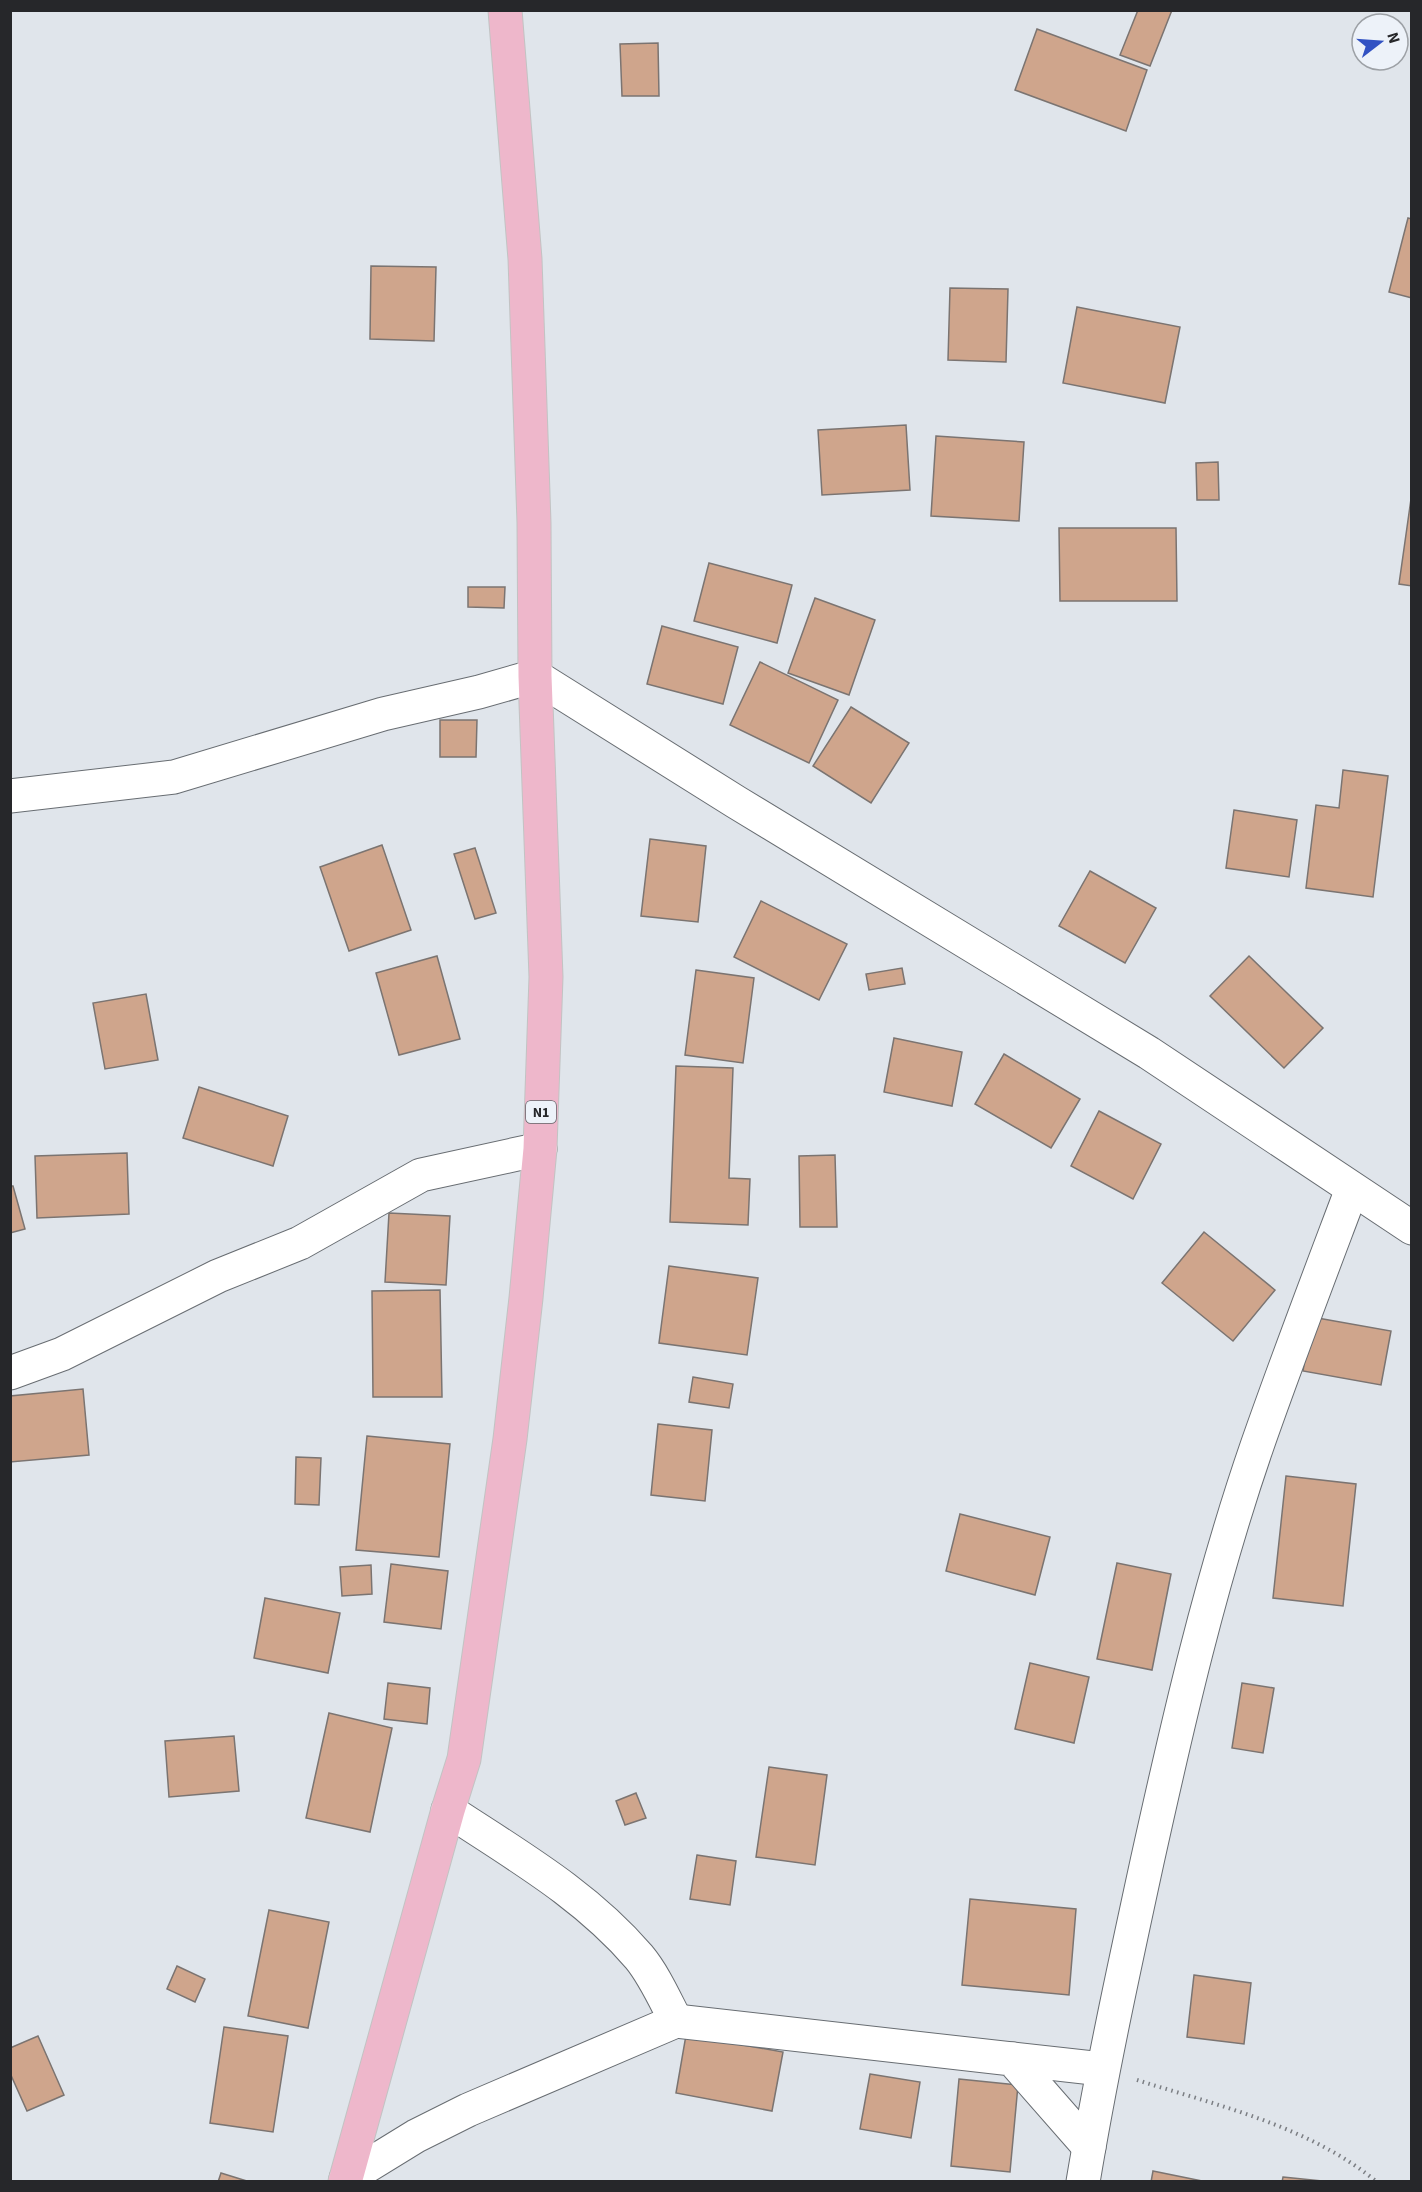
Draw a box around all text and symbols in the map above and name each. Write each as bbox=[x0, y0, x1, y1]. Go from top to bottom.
north arrow bbox=[1350, 12, 1410, 72]
text: N bbox=[1381, 30, 1405, 46]
road number: N1 bbox=[526, 1101, 556, 1123]

